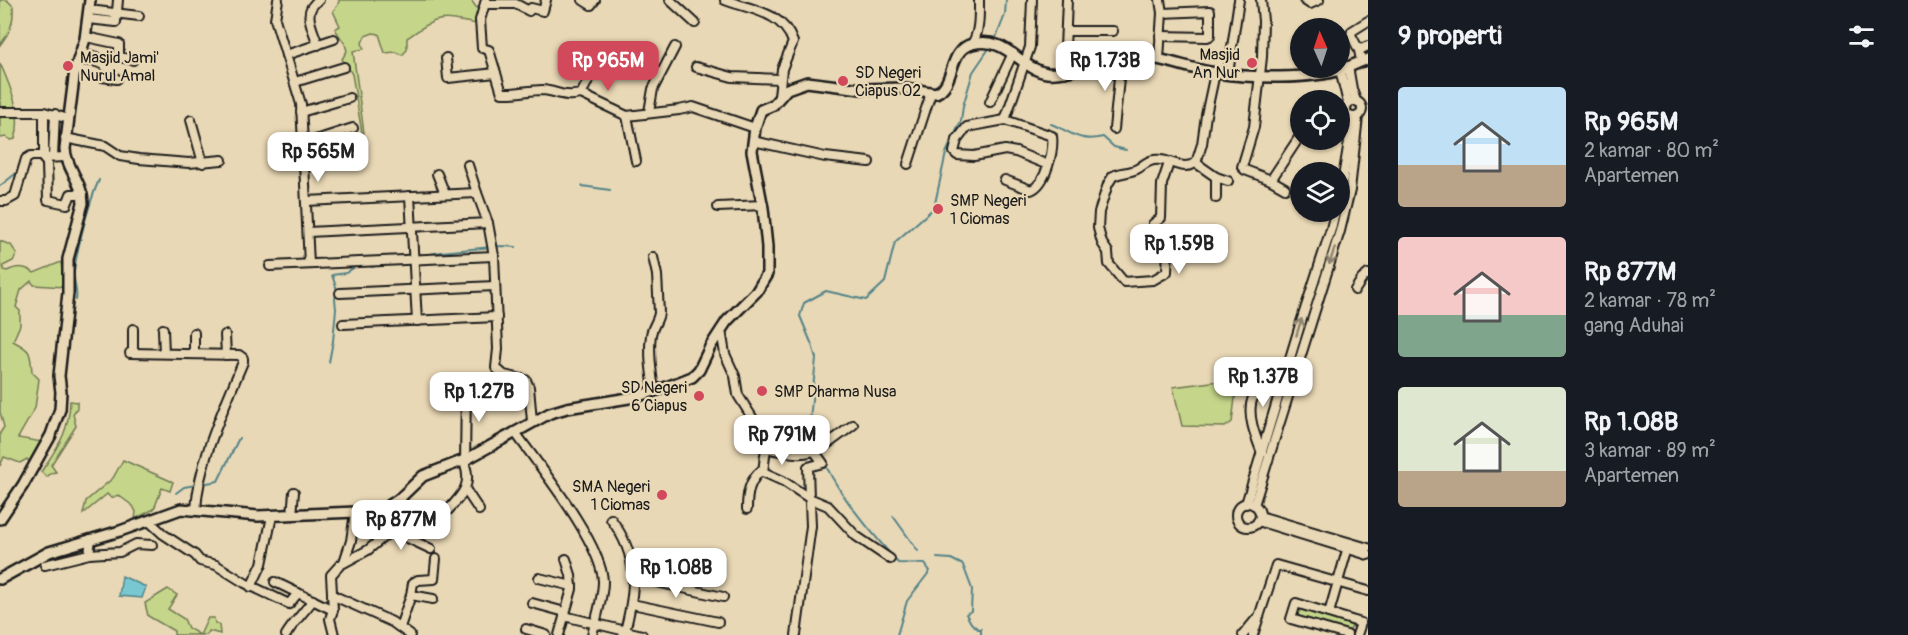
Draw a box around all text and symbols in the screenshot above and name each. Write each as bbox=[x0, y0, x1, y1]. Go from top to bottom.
north arrow bbox=[1290, 18, 1350, 78]
map controls bbox=[1290, 18, 1350, 222]
text: 9 properti bbox=[1398, 20, 1502, 52]
icon: filters bbox=[1845, 20, 1878, 53]
pin: Rp 965M bbox=[553, 41, 663, 92]
pin: Rp 1.73B bbox=[1043, 41, 1167, 92]
place label: Masjid An Nur bbox=[1193, 45, 1240, 83]
place label: Masjid Jami' Nurul Amal bbox=[80, 48, 159, 86]
text: Rp 965M bbox=[572, 48, 644, 73]
text: Rp 1.73B bbox=[1070, 48, 1140, 73]
marker: Masjid An Nur bbox=[1245, 56, 1259, 70]
marker: Masjid Jami' Nurul Amal bbox=[61, 59, 75, 73]
place label: SD Negeri Ciapus 02 bbox=[855, 63, 921, 101]
marker: SD Negeri Ciapus 02 bbox=[836, 74, 850, 88]
button: locate bbox=[1290, 90, 1350, 150]
text: Rp 965M bbox=[1584, 106, 1678, 138]
icon: home bbox=[1446, 111, 1518, 183]
pin: Rp 565M bbox=[263, 132, 373, 183]
text: 2 kamar · 80 m² bbox=[1584, 138, 1719, 163]
text: Rp 565M bbox=[281, 139, 355, 164]
button: layers bbox=[1290, 162, 1350, 222]
text: Apartemen bbox=[1584, 163, 1679, 188]
place label: SMP Negeri 1 Ciomas bbox=[950, 191, 1027, 229]
marker: SMP Negeri 1 Ciomas bbox=[931, 202, 945, 216]
pin: Rp 1.59B bbox=[1117, 224, 1241, 275]
text: Rp 1.59B bbox=[1144, 231, 1214, 256]
one-way arrow bbox=[1326, 246, 1337, 265]
text: Rp 877M bbox=[1584, 256, 1676, 288]
icon: home bbox=[1446, 261, 1518, 333]
text: 2 kamar · 78 m² bbox=[1584, 288, 1716, 313]
text: gang Aduhai bbox=[1584, 313, 1684, 338]
one-way arrow bbox=[1294, 318, 1305, 337]
pin: Rp 1.37B bbox=[1201, 357, 1325, 408]
text: Rp 1.37B bbox=[1228, 364, 1298, 389]
pin: Rp 1.27B bbox=[417, 372, 541, 423]
place label: SD Negeri 6 Ciapus bbox=[621, 378, 687, 416]
text: Rp 1.27B bbox=[444, 379, 514, 404]
place label: SMP Dharma Nusa bbox=[774, 382, 896, 402]
marker: SMP Dharma Nusa bbox=[755, 384, 769, 398]
marker: SD Negeri 6 Ciapus bbox=[692, 389, 706, 403]
text: Rp 1.08B bbox=[1584, 406, 1678, 438]
icon: home bbox=[1446, 411, 1518, 483]
pin: Rp 791M bbox=[727, 415, 837, 466]
text: Rp 791M bbox=[748, 422, 816, 447]
text: 3 kamar · 89 m² bbox=[1584, 438, 1716, 463]
text: Apartemen bbox=[1584, 463, 1679, 488]
place label: SMA Negeri 1 Ciomas bbox=[572, 477, 650, 515]
marker: SMA Negeri 1 Ciomas bbox=[655, 488, 669, 502]
pin: Rp 877M bbox=[346, 500, 456, 551]
text: Rp 877M bbox=[366, 507, 437, 532]
pin: Rp 1.08B bbox=[614, 548, 738, 599]
text: Rp 1.08B bbox=[640, 555, 712, 580]

